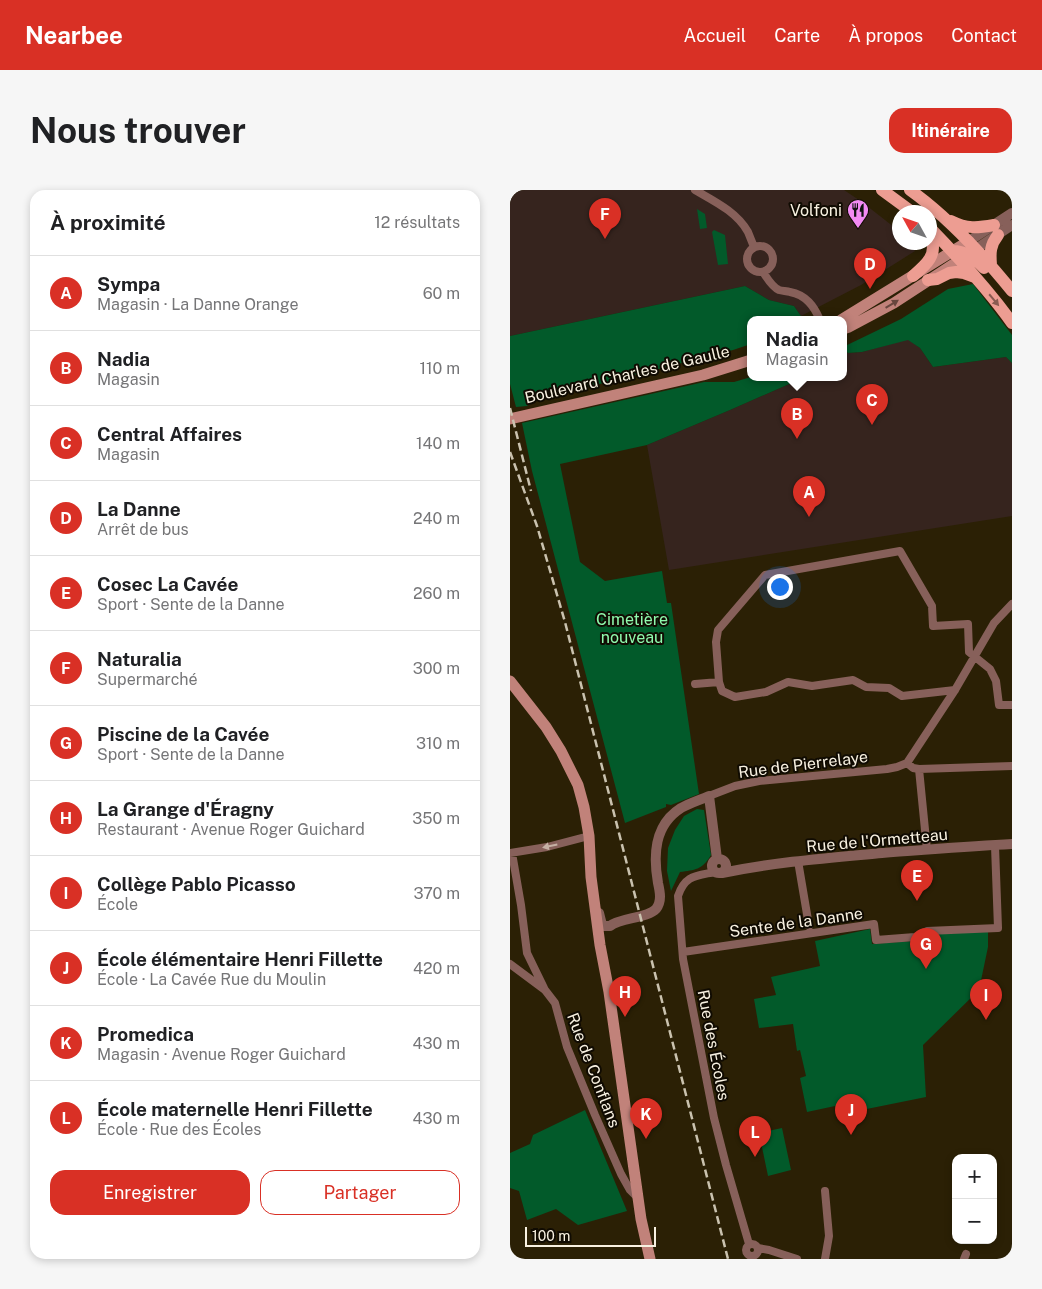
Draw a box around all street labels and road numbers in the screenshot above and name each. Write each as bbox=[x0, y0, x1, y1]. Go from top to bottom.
street label: Boulevard Charles de Gaulle bbox=[523, 342, 731, 407]
street label: Rue de Pierrelaye bbox=[737, 747, 869, 782]
street label: Rue de l'Ormetteau bbox=[805, 825, 949, 856]
street label: Sente de la Danne bbox=[728, 904, 864, 941]
street label: Rue des Écoles bbox=[693, 988, 735, 1102]
street label: Rue de Conflans bbox=[563, 1010, 624, 1130]

